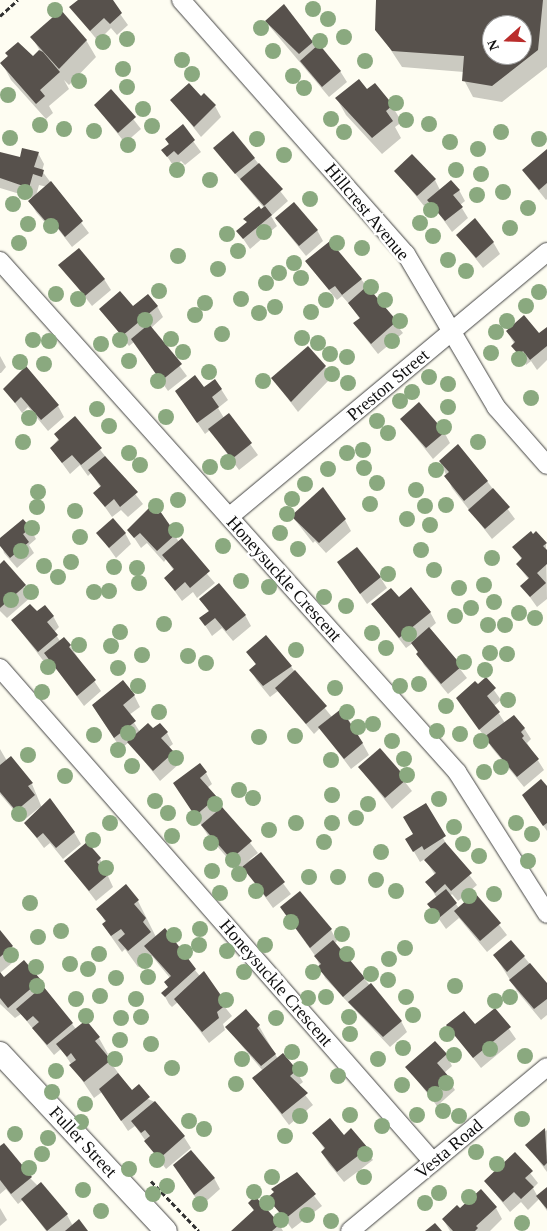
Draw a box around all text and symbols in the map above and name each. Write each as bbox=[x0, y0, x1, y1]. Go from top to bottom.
north arrow bbox=[482, 15, 532, 65]
text: N bbox=[485, 38, 502, 52]
street label: Hillcrest Avenue bbox=[320, 159, 414, 265]
street label: Preston Street bbox=[343, 344, 433, 426]
street label: Honeysuckle Crescent bbox=[222, 512, 346, 646]
street label: Honeysuckle Crescent bbox=[215, 915, 337, 1051]
street label: Fuller Street bbox=[45, 1102, 121, 1182]
street label: Vesta Road bbox=[411, 1115, 487, 1183]

